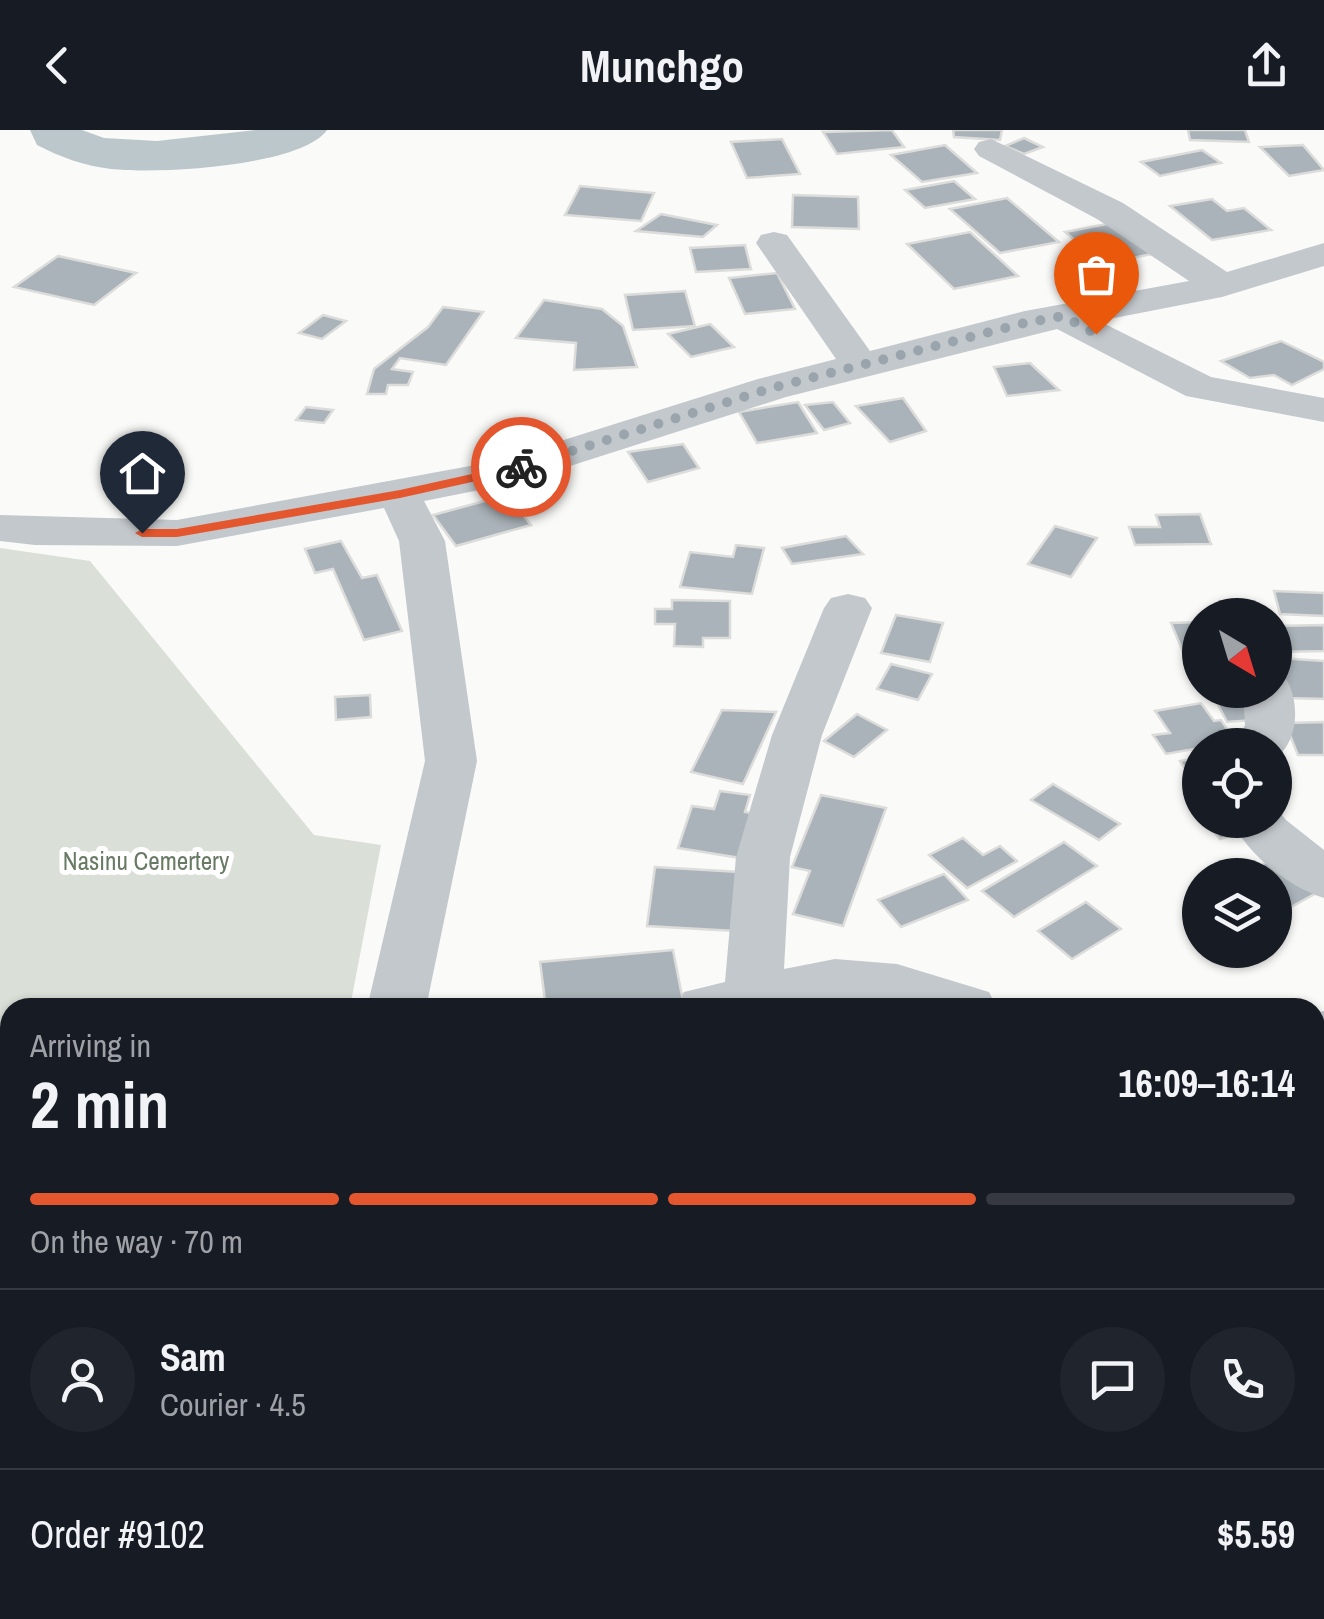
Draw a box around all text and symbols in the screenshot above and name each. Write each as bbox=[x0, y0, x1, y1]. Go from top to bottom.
text: Munchgo bbox=[580, 35, 744, 96]
icon: back bbox=[30, 38, 85, 93]
icon: share bbox=[1239, 38, 1294, 93]
pin bbox=[1054, 232, 1139, 335]
icon: bag bbox=[1069, 247, 1124, 302]
courier bbox=[471, 417, 571, 517]
pin bbox=[100, 431, 185, 534]
icon: bike bbox=[494, 440, 549, 495]
icon: home bbox=[115, 446, 170, 501]
north arrow bbox=[1182, 598, 1292, 708]
map controls bbox=[1182, 598, 1292, 968]
button: locate bbox=[1182, 728, 1292, 838]
park label: Nasinu Cemertery bbox=[63, 844, 230, 878]
button: layers bbox=[1182, 858, 1292, 968]
text: Arriving in bbox=[30, 1024, 151, 1067]
text: 16:09–16:14 bbox=[1118, 1058, 1295, 1109]
text: 2 min bbox=[30, 1061, 169, 1148]
text: On the way · 70 m bbox=[30, 1220, 243, 1263]
button: person bbox=[30, 1327, 135, 1432]
button: chat bbox=[1060, 1327, 1165, 1432]
button: phone bbox=[1190, 1327, 1295, 1432]
text: Sam bbox=[160, 1332, 226, 1383]
text: Courier · 4.5 bbox=[160, 1383, 306, 1426]
text: Order #9102 bbox=[30, 1509, 205, 1560]
text: $5.59 bbox=[1217, 1509, 1295, 1560]

